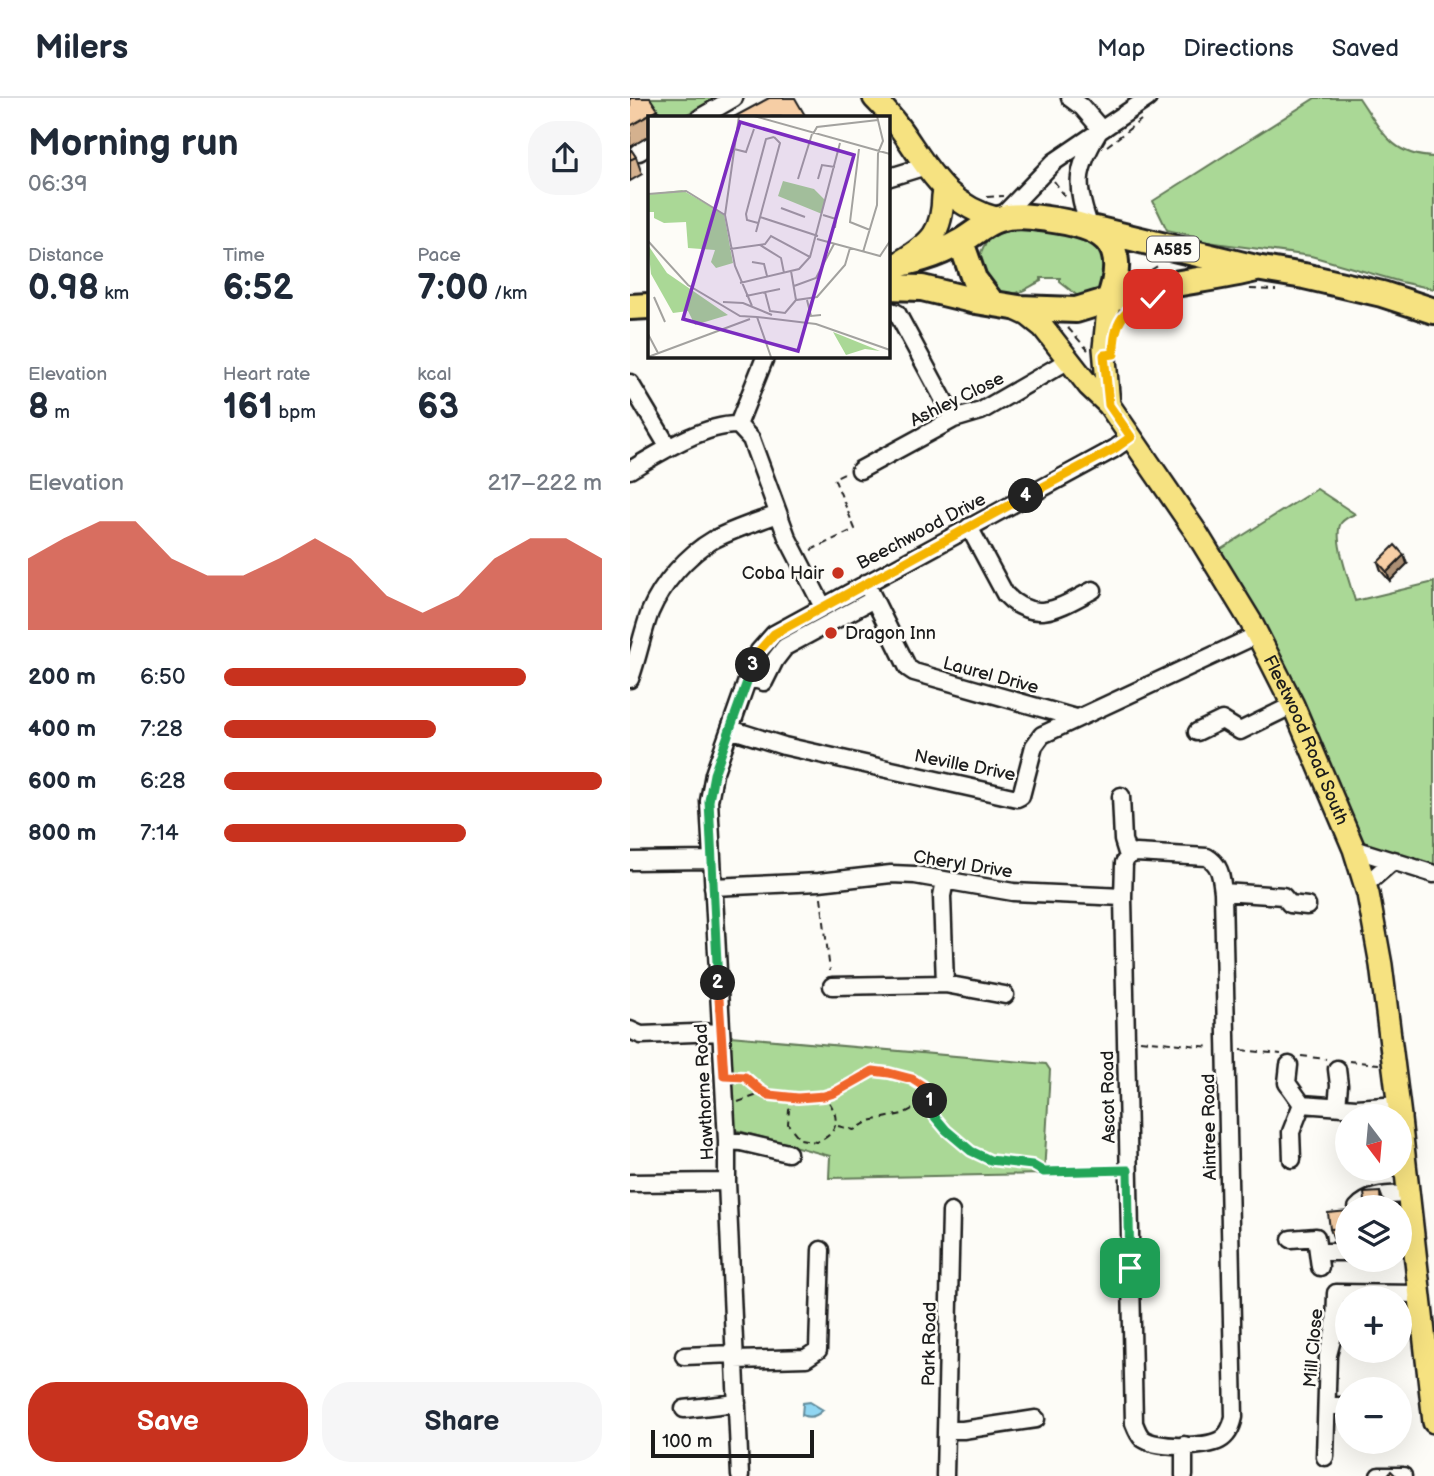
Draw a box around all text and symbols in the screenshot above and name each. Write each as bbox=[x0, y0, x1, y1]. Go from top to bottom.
text: Milers bbox=[35, 28, 128, 68]
text: Map bbox=[1097, 34, 1145, 63]
text: Directions bbox=[1183, 34, 1294, 63]
text: Saved bbox=[1332, 34, 1399, 63]
inset map bbox=[648, 116, 889, 357]
text: Morning run bbox=[28, 121, 239, 166]
button: share bbox=[528, 121, 602, 195]
text: 06:39 bbox=[28, 170, 88, 198]
road number: A585 bbox=[1147, 237, 1199, 262]
text: Distance bbox=[28, 244, 104, 267]
text: Time bbox=[223, 244, 265, 267]
text: Pace bbox=[417, 244, 461, 267]
text: 0.98 bbox=[28, 267, 99, 310]
text: 6:52 bbox=[223, 267, 293, 310]
text: 7:00 bbox=[417, 267, 489, 310]
pin bbox=[1123, 269, 1183, 329]
icon: check bbox=[1134, 280, 1172, 318]
text: km bbox=[99, 282, 129, 305]
text: /km bbox=[489, 282, 527, 305]
text: Elevation bbox=[28, 363, 107, 386]
text: Heart rate bbox=[223, 363, 310, 386]
text: kcal bbox=[417, 363, 451, 386]
street label: Ashley Close bbox=[907, 368, 1008, 431]
text: 8 bbox=[28, 386, 49, 429]
text: 161 bbox=[223, 386, 273, 429]
text: 63 bbox=[417, 386, 459, 429]
text: m bbox=[49, 401, 70, 424]
text: bpm bbox=[273, 401, 316, 424]
text: Elevation bbox=[28, 469, 124, 497]
text: 217–222 m bbox=[487, 469, 602, 497]
pin: 4 bbox=[1008, 478, 1044, 514]
text: 4 bbox=[1020, 484, 1031, 507]
street label: Beechwood Drive bbox=[853, 488, 990, 574]
place label: Coba Hair bbox=[742, 563, 824, 584]
marker: Coba Hair bbox=[830, 565, 846, 581]
place label: Dragon Inn bbox=[845, 623, 936, 644]
marker: Dragon Inn bbox=[823, 625, 839, 641]
pin: 3 bbox=[736, 648, 770, 682]
street label: Fleetwood Road South bbox=[1258, 652, 1353, 828]
text: 3 bbox=[747, 653, 758, 676]
street label: Laurel Drive bbox=[941, 653, 1041, 698]
text: 200 m bbox=[28, 663, 96, 691]
text: 6:50 bbox=[140, 663, 185, 691]
text: 400 m bbox=[28, 715, 96, 743]
text: 7:28 bbox=[140, 715, 183, 743]
street label: Neville Drive bbox=[912, 745, 1018, 786]
text: 600 m bbox=[28, 767, 96, 795]
text: 6:28 bbox=[140, 767, 186, 795]
text: 800 m bbox=[28, 819, 96, 847]
text: 7:14 bbox=[140, 819, 179, 847]
street label: Cheryl Drive bbox=[912, 846, 1014, 883]
pin: 2 bbox=[700, 966, 736, 1001]
text: 2 bbox=[712, 971, 723, 994]
street label: Hawthorne Road bbox=[690, 1023, 719, 1161]
street label: Ascot Road bbox=[1097, 1050, 1120, 1144]
street label: Aintree Road bbox=[1198, 1073, 1221, 1181]
pin: 1 bbox=[912, 1084, 948, 1118]
text: 1 bbox=[926, 1089, 934, 1112]
north arrow bbox=[1335, 1104, 1412, 1181]
map controls bbox=[1335, 1104, 1412, 1454]
button: layers bbox=[1335, 1195, 1412, 1272]
pin bbox=[1100, 1238, 1160, 1298]
icon: arrive bbox=[1111, 1249, 1149, 1287]
button: + bbox=[1335, 1286, 1412, 1363]
street label: Park Road bbox=[918, 1302, 941, 1386]
street label: Mill Close bbox=[1300, 1307, 1327, 1388]
button: − bbox=[1335, 1377, 1412, 1454]
button: Save bbox=[28, 1382, 308, 1462]
button: Share bbox=[322, 1382, 602, 1462]
scale bar bbox=[651, 1427, 814, 1459]
text: 100 m bbox=[662, 1430, 713, 1453]

